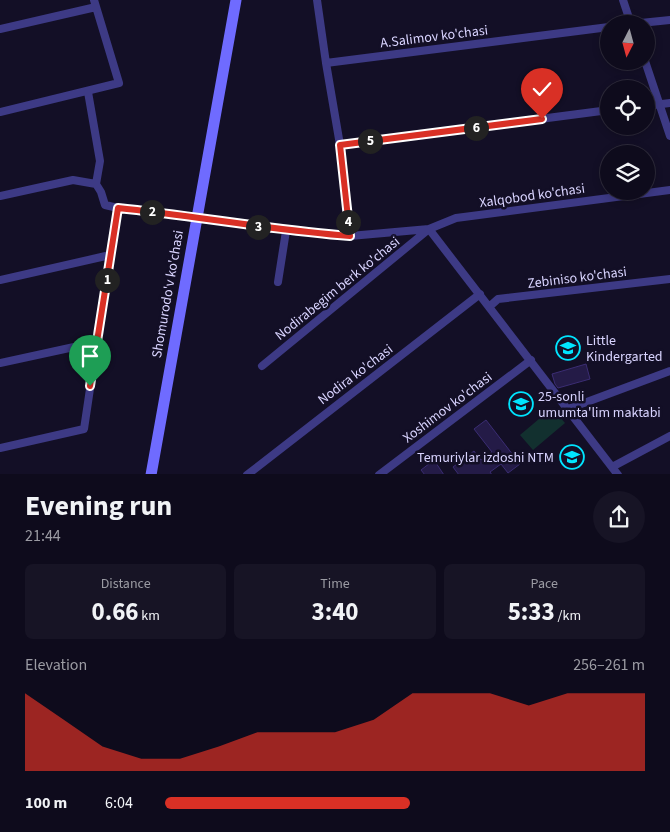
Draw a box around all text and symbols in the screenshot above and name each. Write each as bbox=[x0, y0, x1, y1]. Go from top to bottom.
north arrow bbox=[600, 15, 655, 70]
map controls bbox=[600, 15, 655, 200]
street label: A.Salimov ko'chasi bbox=[379, 20, 489, 54]
pin bbox=[521, 68, 563, 119]
icon: check bbox=[528, 75, 556, 103]
button: locate bbox=[600, 80, 655, 135]
pin: 6 bbox=[464, 116, 488, 140]
text: 6 bbox=[473, 118, 480, 138]
pin: 5 bbox=[358, 128, 382, 154]
text: 5 bbox=[367, 131, 374, 151]
button: layers bbox=[600, 145, 655, 200]
street label: Xalqobod ko'chasi bbox=[478, 179, 586, 213]
pin: 2 bbox=[140, 200, 164, 224]
text: 2 bbox=[149, 202, 156, 222]
pin: 4 bbox=[336, 210, 360, 234]
text: 4 bbox=[345, 212, 352, 232]
pin: 3 bbox=[246, 214, 270, 240]
text: 3 bbox=[255, 217, 262, 237]
street label: Shomurodo'v ko'chasi bbox=[147, 229, 189, 360]
street label: Nodirabegim berk ko'chasi bbox=[271, 232, 404, 345]
street label: Zebiniso ko'chasi bbox=[526, 262, 628, 294]
pin: 1 bbox=[94, 268, 120, 292]
text: 1 bbox=[104, 270, 111, 290]
place label: Little Kindergarted bbox=[586, 331, 663, 367]
pin bbox=[69, 335, 111, 386]
school or university icon: Little Kindergarted bbox=[555, 335, 581, 361]
street label: Nodira ko'chasi bbox=[314, 340, 397, 410]
icon: arrive bbox=[76, 342, 104, 370]
street label: Xoshimov ko'chasi bbox=[399, 368, 496, 448]
place label: 25-sonli umumta'lim maktabi bbox=[538, 387, 661, 423]
school or university icon: 25-sonli umumta'lim maktabi bbox=[508, 391, 534, 417]
school or university icon: Temuriylar izdoshi NTM bbox=[559, 444, 585, 470]
place label: Temuriylar izdoshi NTM bbox=[417, 448, 554, 468]
text: Evening run bbox=[25, 486, 172, 526]
button: share bbox=[593, 491, 645, 543]
text: 21:44 bbox=[25, 525, 61, 547]
text: Distance bbox=[101, 574, 151, 594]
text: Time bbox=[320, 574, 350, 594]
text: Pace bbox=[531, 574, 558, 594]
text: 0.66 bbox=[91, 594, 139, 630]
text: 3:40 bbox=[311, 594, 359, 630]
text: 5:33 bbox=[508, 594, 555, 630]
text: km bbox=[139, 606, 160, 626]
text: /km bbox=[555, 606, 581, 626]
text: Elevation bbox=[25, 654, 87, 676]
text: 256–261 m bbox=[573, 654, 645, 676]
text: 100 m bbox=[25, 792, 67, 814]
text: 6:04 bbox=[105, 792, 133, 814]

